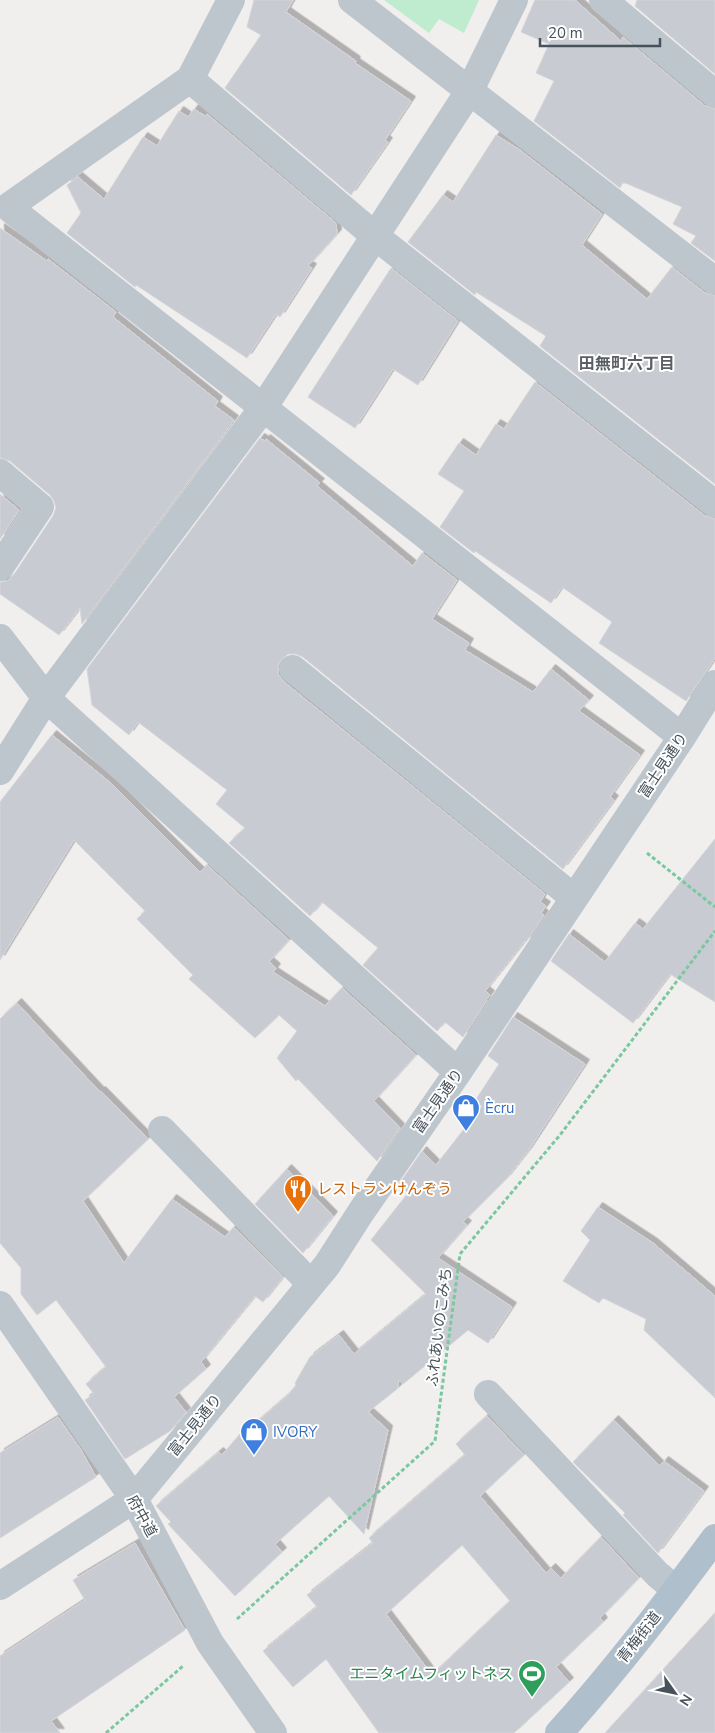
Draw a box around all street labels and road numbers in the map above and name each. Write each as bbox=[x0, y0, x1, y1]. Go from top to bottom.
street label: 富士見通り bbox=[634, 728, 692, 802]
street label: 富士見通り bbox=[408, 1065, 468, 1137]
street label: ふれあいのこみち bbox=[422, 1266, 456, 1388]
street label: 富士見通り bbox=[164, 1390, 226, 1460]
street label: 府中道 bbox=[122, 1491, 162, 1541]
street label: 青梅街道 bbox=[613, 1607, 665, 1667]

